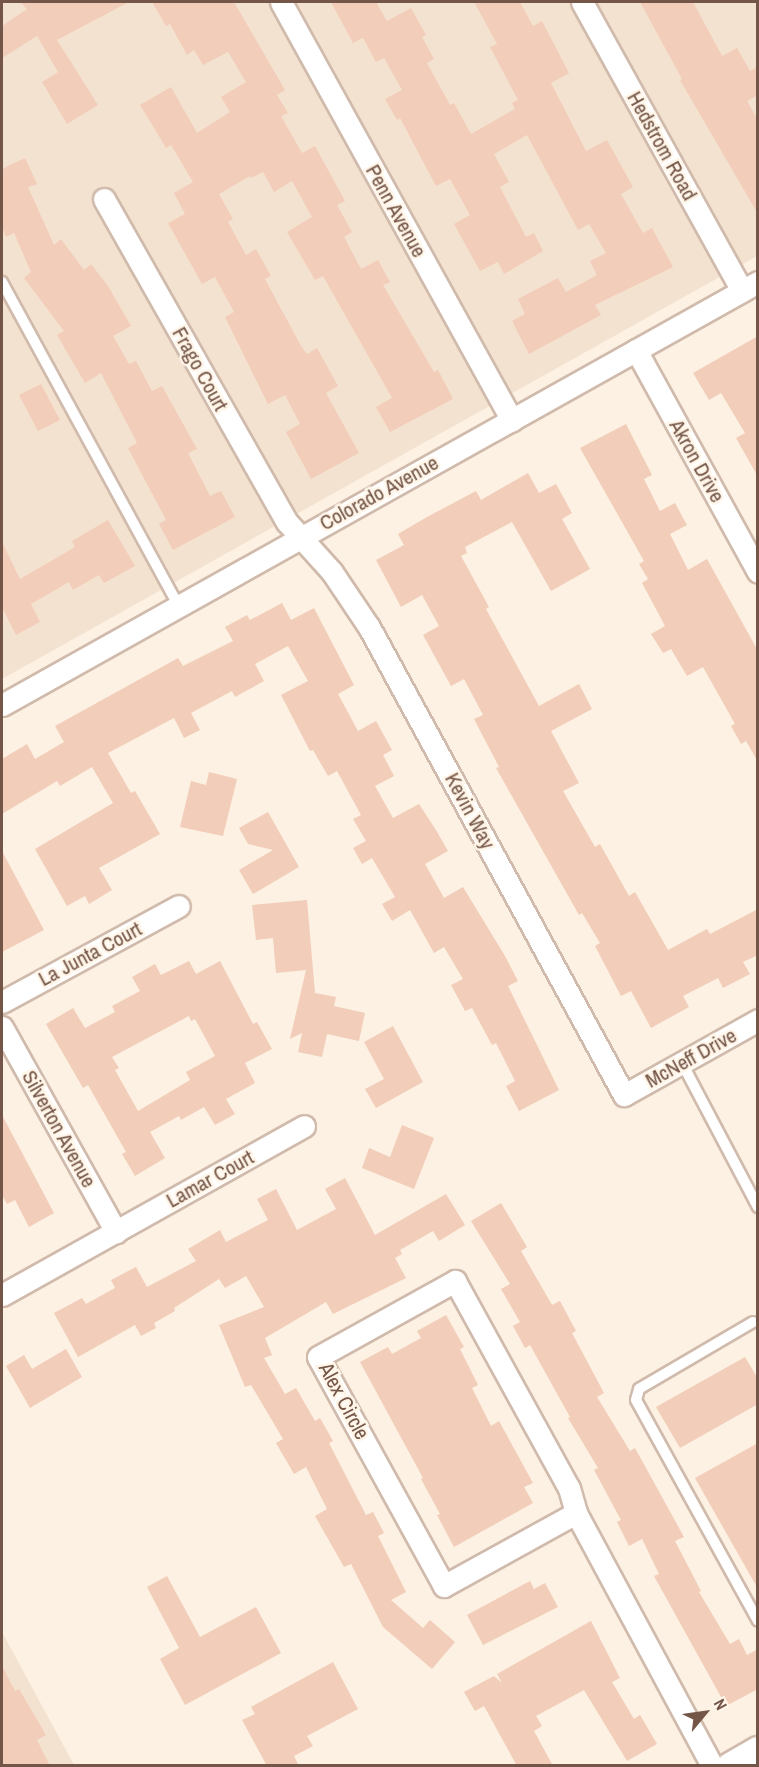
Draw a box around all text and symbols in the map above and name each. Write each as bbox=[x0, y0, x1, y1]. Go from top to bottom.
street label: Hedstrom Road bbox=[622, 87, 702, 205]
street label: Penn Avenue bbox=[360, 160, 432, 262]
street label: Frago Court bbox=[167, 323, 233, 415]
street label: Akron Drive bbox=[664, 415, 730, 507]
street label: Colorado Avenue bbox=[315, 450, 443, 536]
street label: Kevin Way bbox=[439, 769, 501, 853]
street label: La Junta Court bbox=[34, 916, 146, 992]
street label: McNeff Drive bbox=[641, 1023, 741, 1093]
street label: Silverton Avenue bbox=[16, 1066, 102, 1192]
street label: Lamar Court bbox=[162, 1145, 258, 1213]
street label: Alex Circle bbox=[313, 1358, 375, 1444]
north arrow bbox=[675, 1683, 735, 1743]
text: N bbox=[709, 1695, 733, 1714]

